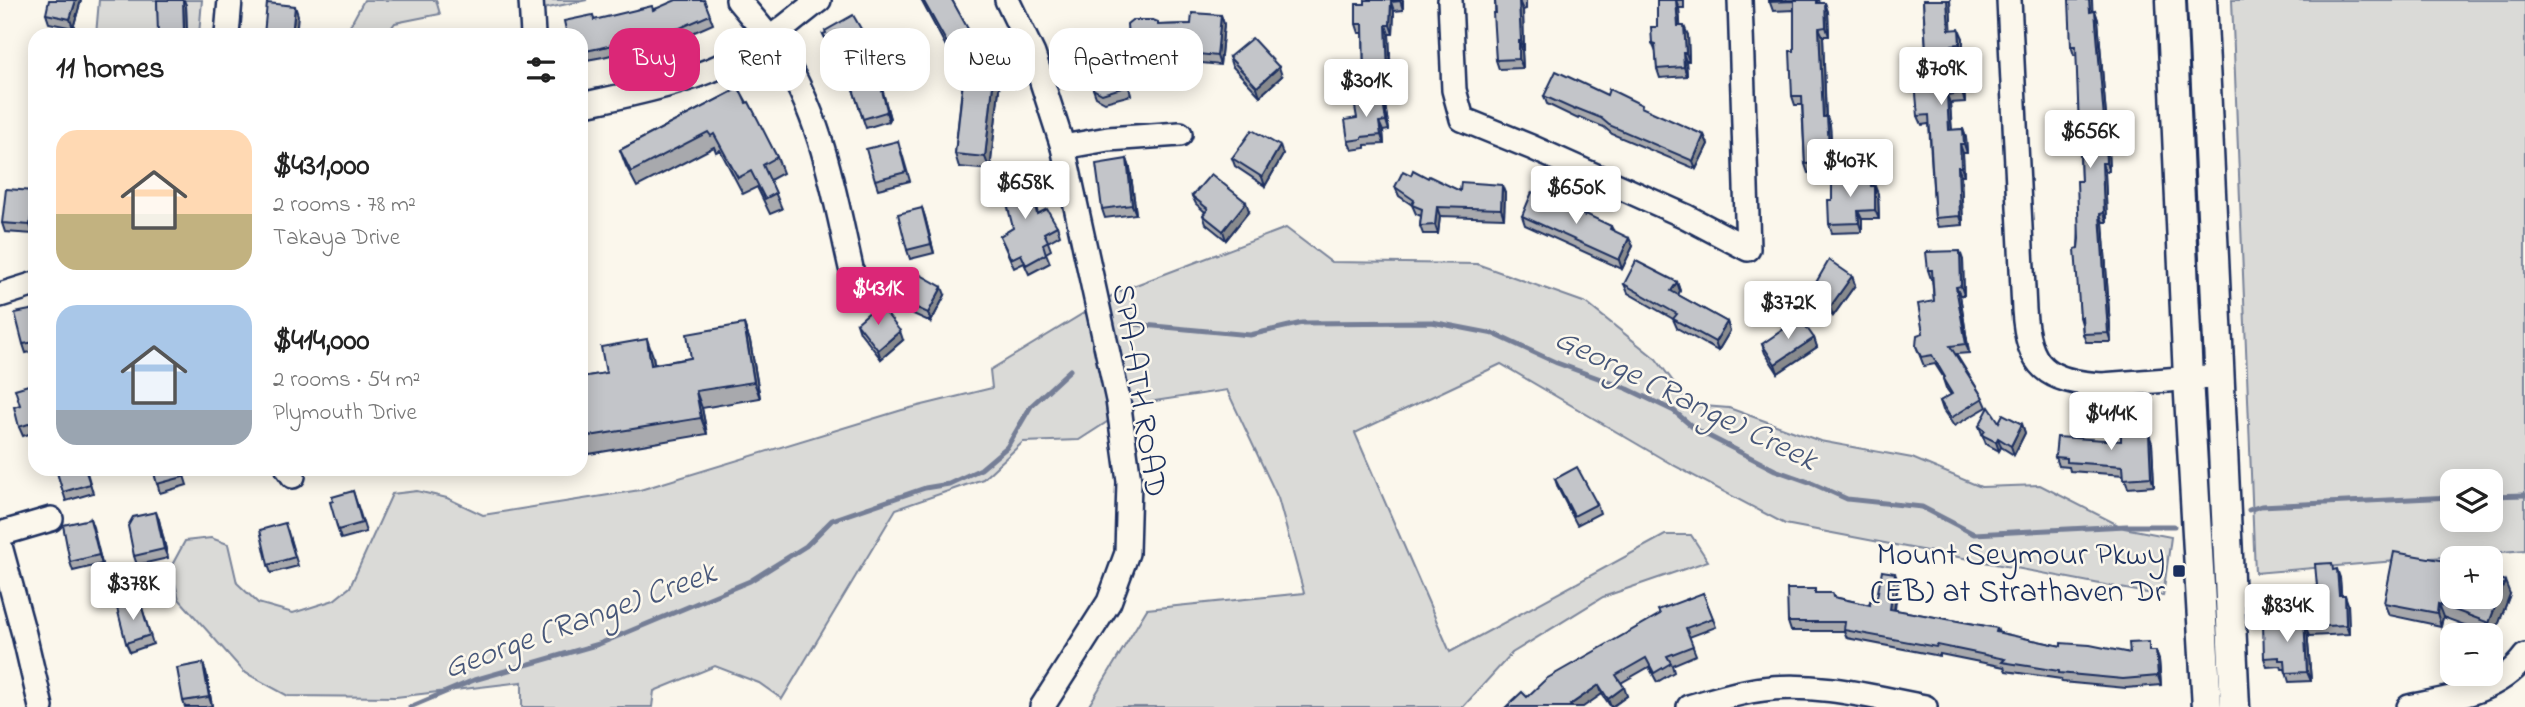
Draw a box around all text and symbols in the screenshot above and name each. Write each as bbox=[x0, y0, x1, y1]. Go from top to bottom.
chip: Buy bbox=[609, 28, 700, 91]
chip: Rent bbox=[714, 28, 806, 91]
chip: Filters bbox=[820, 28, 930, 91]
chip: New bbox=[944, 28, 1035, 91]
chip: Apartment bbox=[1049, 28, 1203, 91]
text: 11 homes bbox=[56, 48, 164, 92]
pin: $709K bbox=[1892, 48, 1990, 107]
icon: filters bbox=[522, 51, 560, 89]
text: $709K bbox=[1915, 53, 1967, 86]
pin: $301K bbox=[1317, 60, 1415, 119]
text: $301K bbox=[1340, 65, 1392, 98]
pin: $656K bbox=[2041, 110, 2139, 170]
text: $656K bbox=[2061, 116, 2119, 149]
pin: $407K bbox=[1801, 140, 1899, 199]
text: $431,000 bbox=[273, 145, 369, 189]
text: $407K bbox=[1823, 145, 1877, 178]
icon: home bbox=[112, 158, 196, 242]
pin: $658K bbox=[976, 162, 1074, 221]
pin: $650K bbox=[1527, 166, 1625, 226]
text: $658K bbox=[997, 167, 1053, 200]
text: $650K bbox=[1547, 172, 1605, 205]
text: 2 rooms · 78 m² bbox=[273, 189, 416, 222]
text: Takaya Drive bbox=[273, 222, 400, 255]
pin: $431K bbox=[829, 268, 927, 327]
text: $431K bbox=[852, 273, 904, 306]
street label: SPA-ATH ROAD bbox=[1097, 280, 1178, 501]
pin: $372K bbox=[1739, 282, 1837, 341]
text: $372K bbox=[1760, 287, 1816, 320]
water label: George (Range) Creek bbox=[1545, 316, 1826, 487]
text: $414,000 bbox=[273, 320, 369, 364]
icon: home bbox=[112, 333, 196, 417]
text: 2 rooms · 54 m² bbox=[273, 364, 420, 397]
pin: $414K bbox=[2062, 392, 2160, 452]
text: Plymouth Drive bbox=[273, 397, 417, 430]
text: $414K bbox=[2085, 398, 2137, 431]
map controls bbox=[2440, 469, 2503, 686]
button: layers bbox=[2440, 469, 2503, 532]
place label: Mount Seymour Pkwy (EB) at Strathaven Dr bbox=[1871, 533, 2165, 617]
button: + bbox=[2440, 546, 2503, 609]
water label: George (Range) Creek bbox=[437, 550, 725, 694]
pin: $378K bbox=[84, 562, 182, 622]
marker: Mount Seymour Pkwy (EB) at Strathaven Dr bbox=[2171, 563, 2187, 579]
text: $378K bbox=[107, 568, 159, 601]
pin: $834K bbox=[2238, 584, 2336, 644]
text: $834K bbox=[2261, 590, 2313, 623]
button: − bbox=[2440, 623, 2503, 686]

